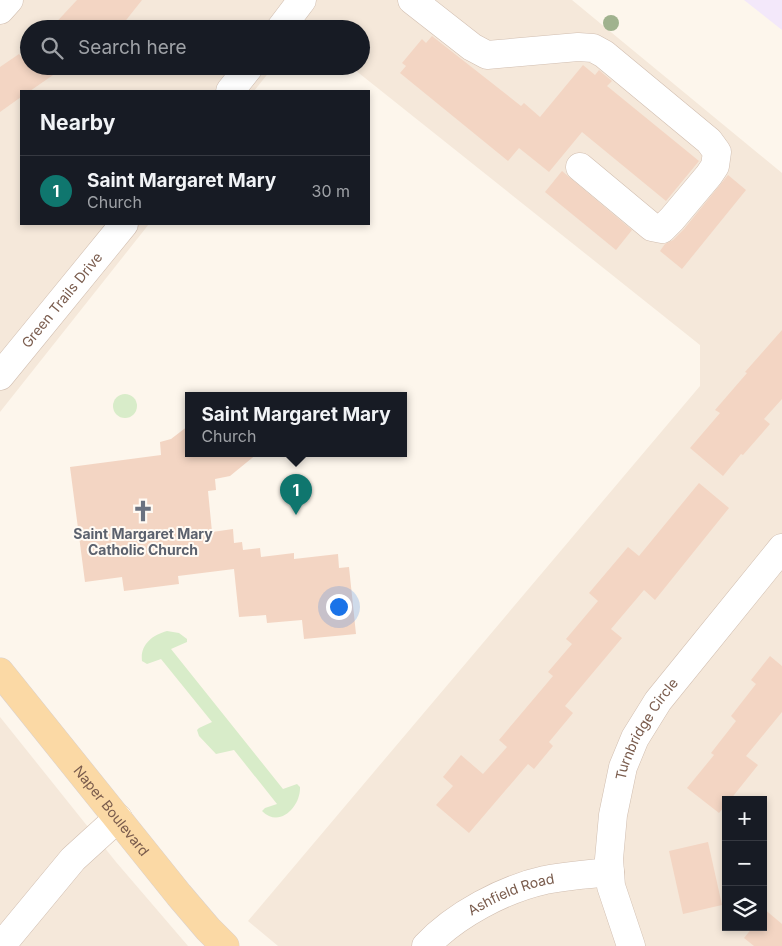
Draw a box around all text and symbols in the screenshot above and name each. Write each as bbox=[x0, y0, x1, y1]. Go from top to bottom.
search box bbox=[20, 20, 370, 75]
icon: search bbox=[38, 34, 66, 62]
text: Search here bbox=[78, 36, 187, 59]
text: Nearby bbox=[40, 110, 115, 135]
text: Saint Margaret Mary bbox=[87, 169, 276, 192]
text: 1 bbox=[53, 181, 59, 201]
text: 30 m bbox=[312, 181, 350, 201]
text: Church bbox=[87, 192, 142, 212]
street label: Green Trails Drive bbox=[18, 249, 106, 351]
popup bbox=[185, 392, 407, 457]
text: Saint Margaret Mary bbox=[201, 403, 391, 426]
text: Church bbox=[201, 426, 256, 446]
pin: 1 bbox=[280, 474, 312, 515]
church icon: Saint Margaret Mary Catholic Church bbox=[130, 498, 156, 524]
place label: Saint Margaret Mary Catholic Church bbox=[73, 525, 213, 558]
your location bbox=[326, 594, 352, 620]
street label: Turnbridge Circle bbox=[612, 674, 681, 781]
street label: Naper Boulevard bbox=[70, 762, 153, 859]
map controls bbox=[722, 796, 767, 931]
button: + bbox=[722, 796, 767, 841]
button: − bbox=[722, 841, 767, 886]
street label: Ashfield Road bbox=[464, 870, 555, 919]
button: layers bbox=[722, 886, 767, 931]

